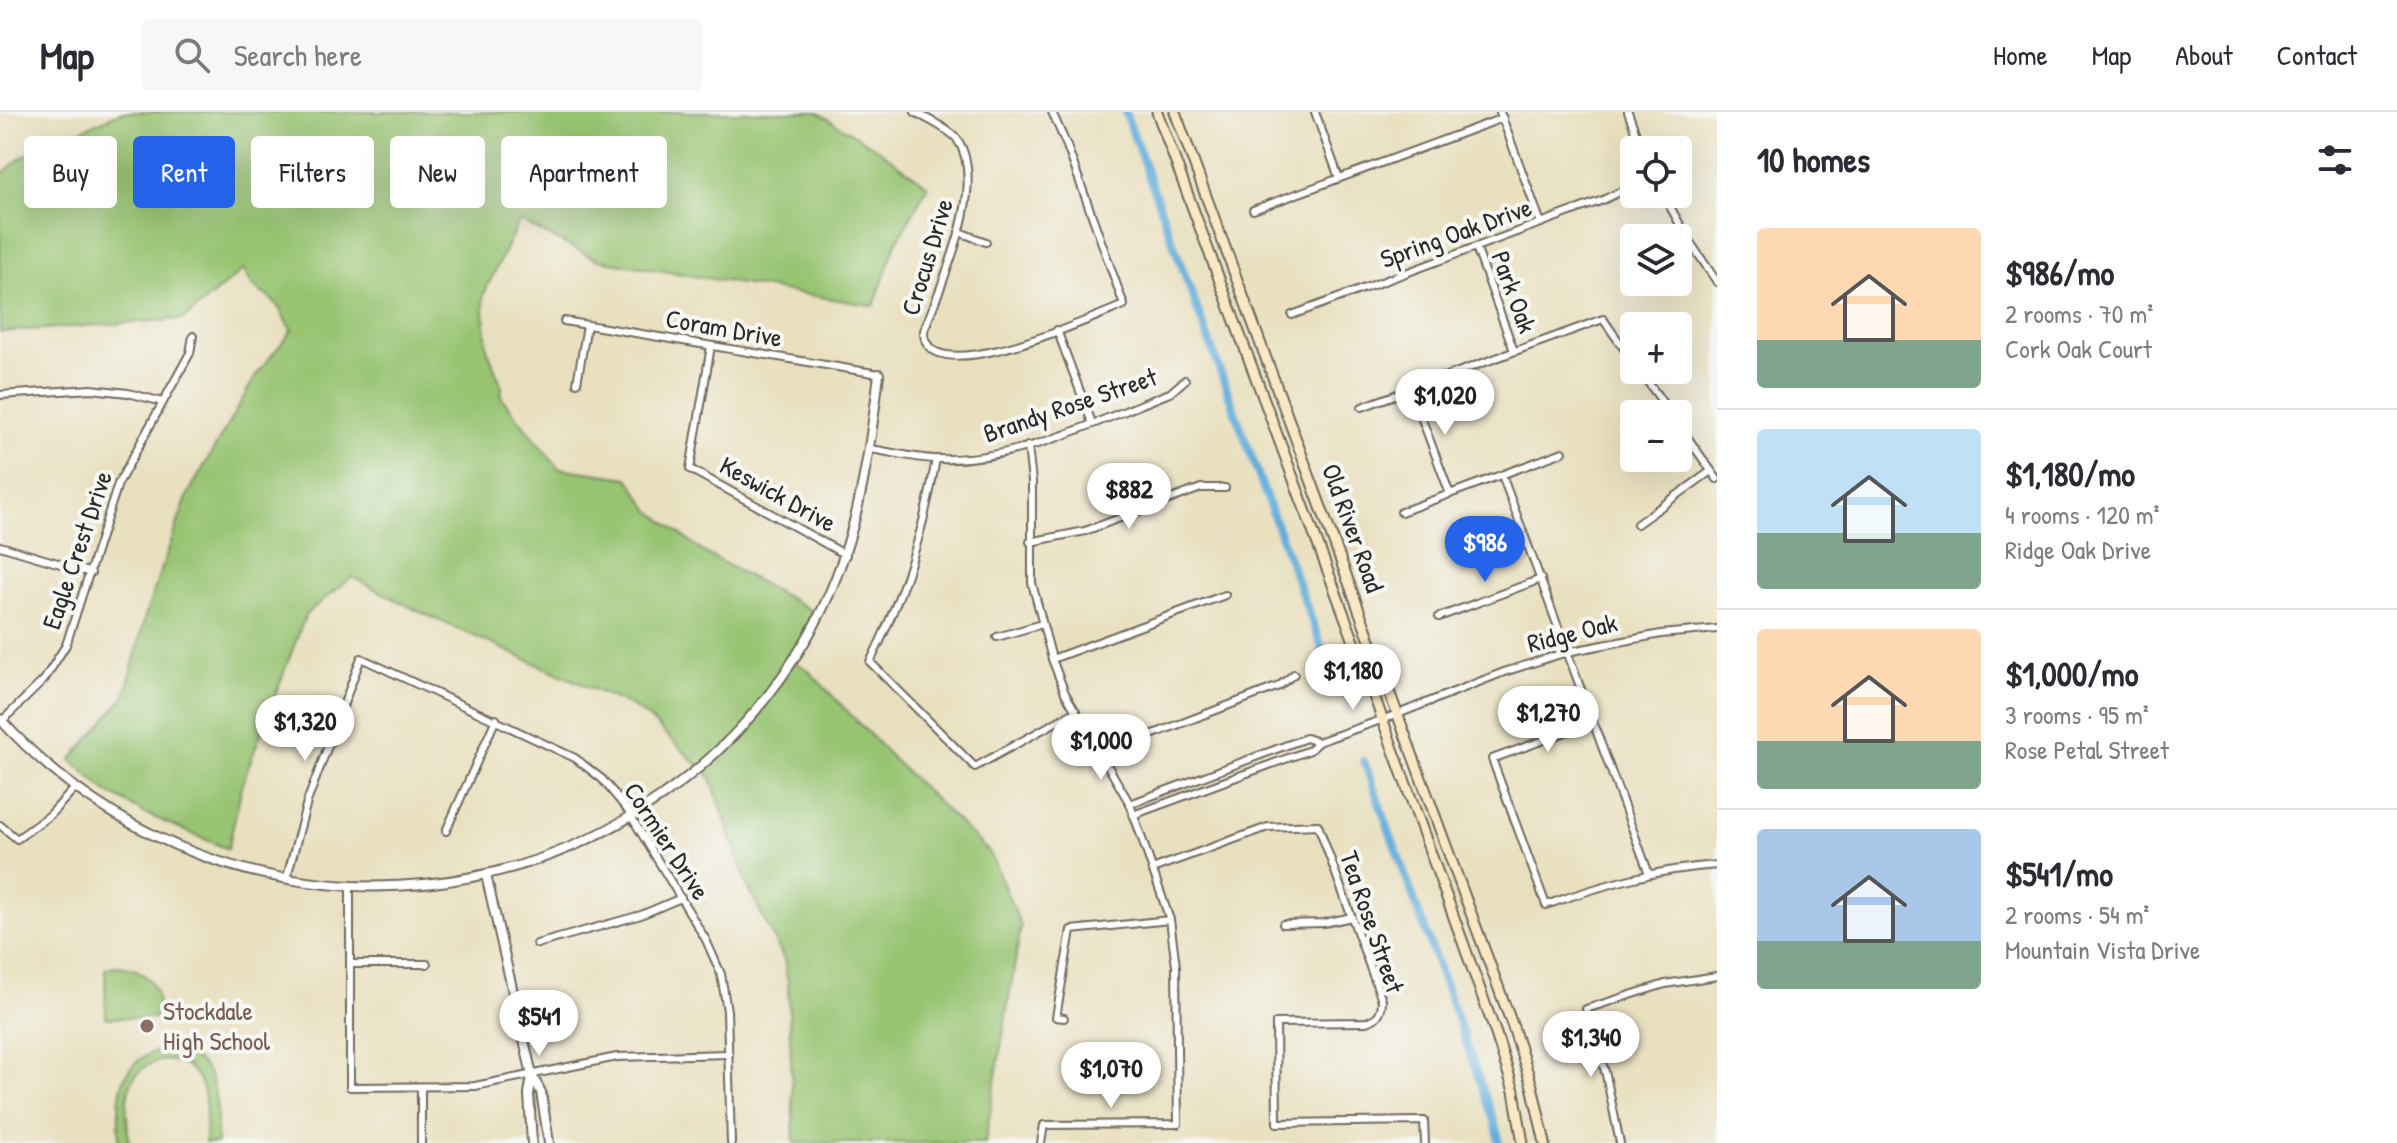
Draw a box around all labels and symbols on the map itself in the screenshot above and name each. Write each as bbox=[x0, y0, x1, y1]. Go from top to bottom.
street label: Spring Oak Drive bbox=[1375, 189, 1536, 276]
street label: Crocus Drive bbox=[892, 194, 961, 319]
street label: Park Oak bbox=[1484, 246, 1546, 338]
street label: Coram Drive bbox=[663, 300, 785, 355]
street label: Brandy Rose Street bbox=[978, 358, 1162, 451]
pin: $1,020 bbox=[1380, 369, 1510, 437]
street label: Keswick Drive bbox=[714, 447, 843, 540]
street label: Old River Road bbox=[1314, 459, 1393, 597]
pin: $882 bbox=[1082, 463, 1176, 531]
street label: Eagle Crest Drive bbox=[33, 466, 120, 634]
pin: $986 bbox=[1438, 516, 1532, 584]
street label: Ridge Oak bbox=[1523, 604, 1621, 661]
pin: $1,180 bbox=[1288, 644, 1418, 712]
pin: $1,270 bbox=[1483, 686, 1613, 754]
pin: $1,320 bbox=[240, 695, 370, 763]
pin: $1,000 bbox=[1036, 714, 1166, 782]
street label: Cormier Drive bbox=[616, 775, 718, 906]
street label: Tea Rose Street bbox=[1332, 846, 1413, 998]
pin: $541 bbox=[492, 990, 586, 1058]
place label: Stockdale High School bbox=[163, 993, 270, 1058]
pin: $1,340 bbox=[1526, 1011, 1656, 1079]
marker: Stockdale High School bbox=[138, 1017, 156, 1035]
pin: $1,070 bbox=[1046, 1042, 1176, 1110]

